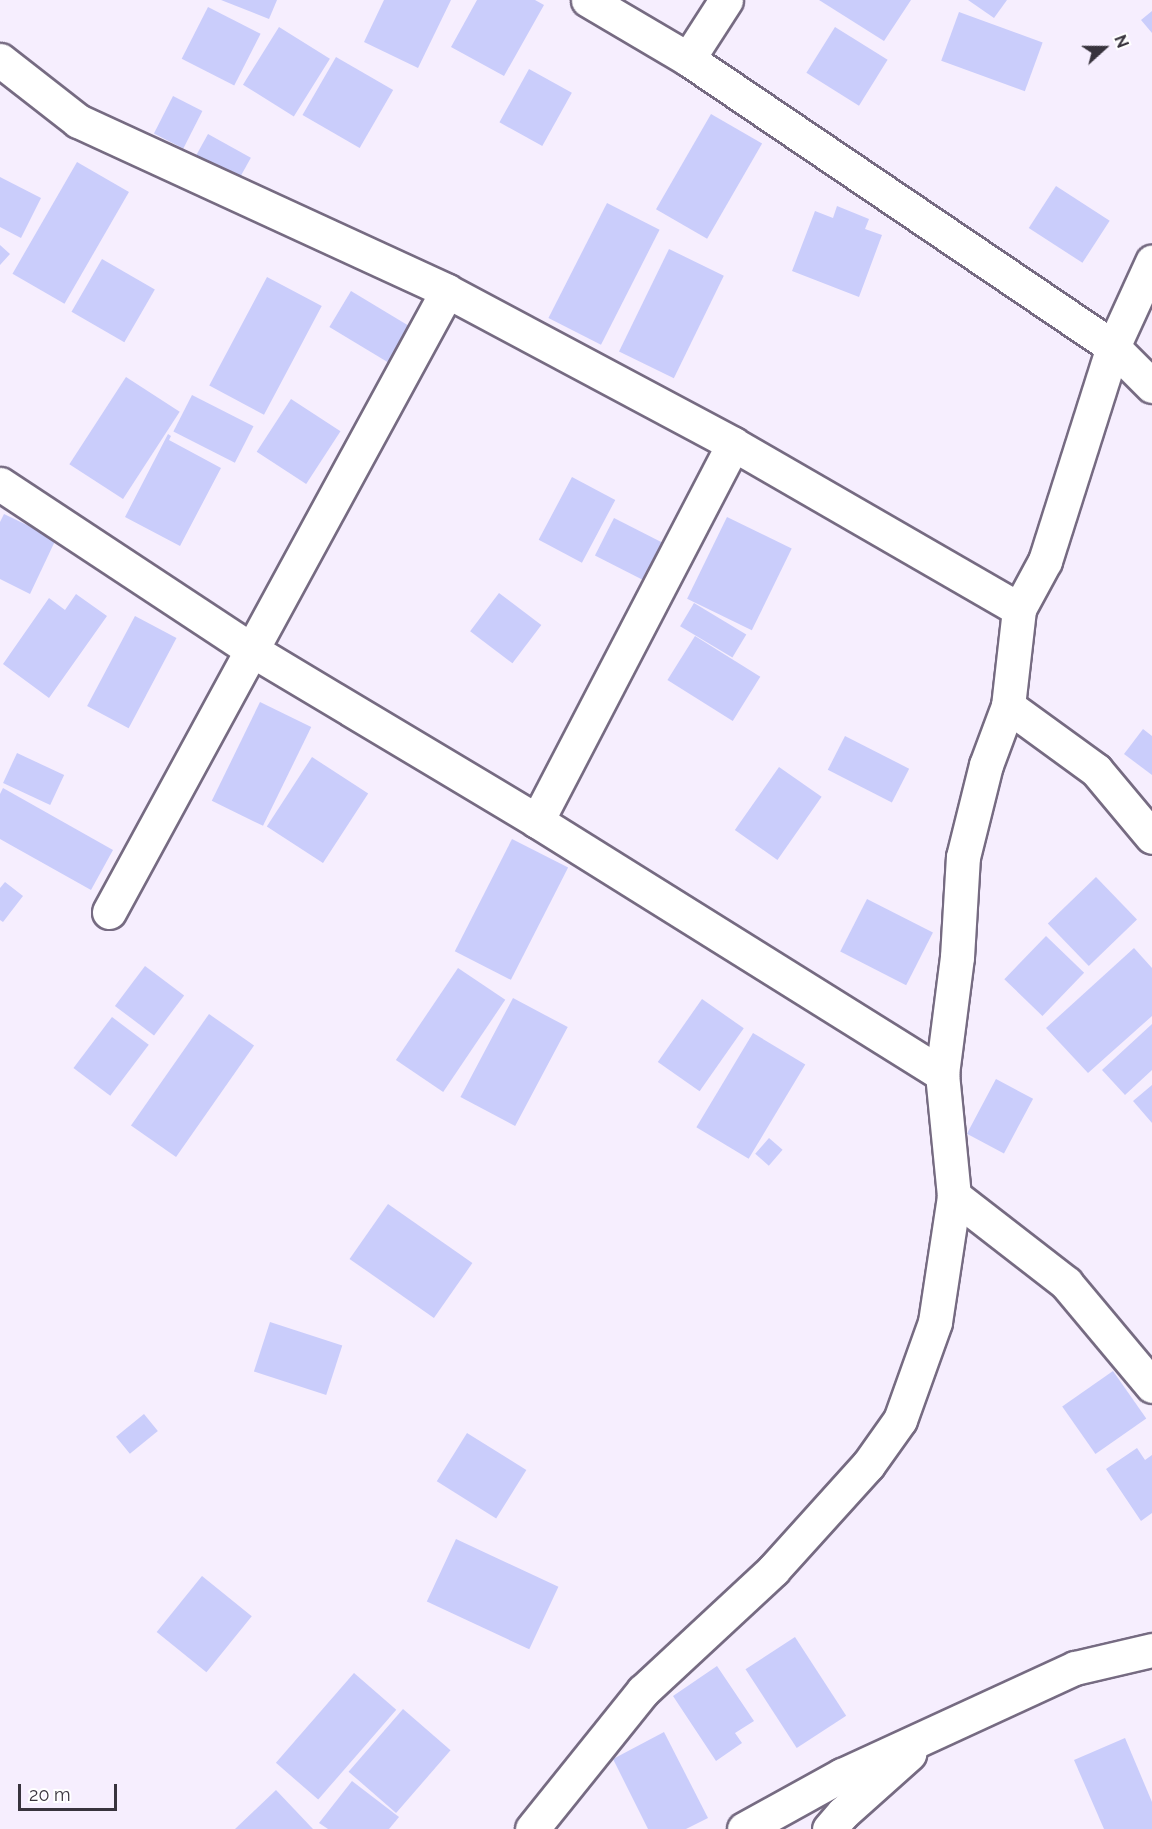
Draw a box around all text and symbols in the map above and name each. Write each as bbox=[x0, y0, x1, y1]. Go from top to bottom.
north arrow bbox=[1074, 18, 1134, 78]
text: N bbox=[1110, 32, 1132, 50]
scale bar bbox=[21, 1772, 120, 1810]
text: 20 m bbox=[29, 1784, 71, 1805]

